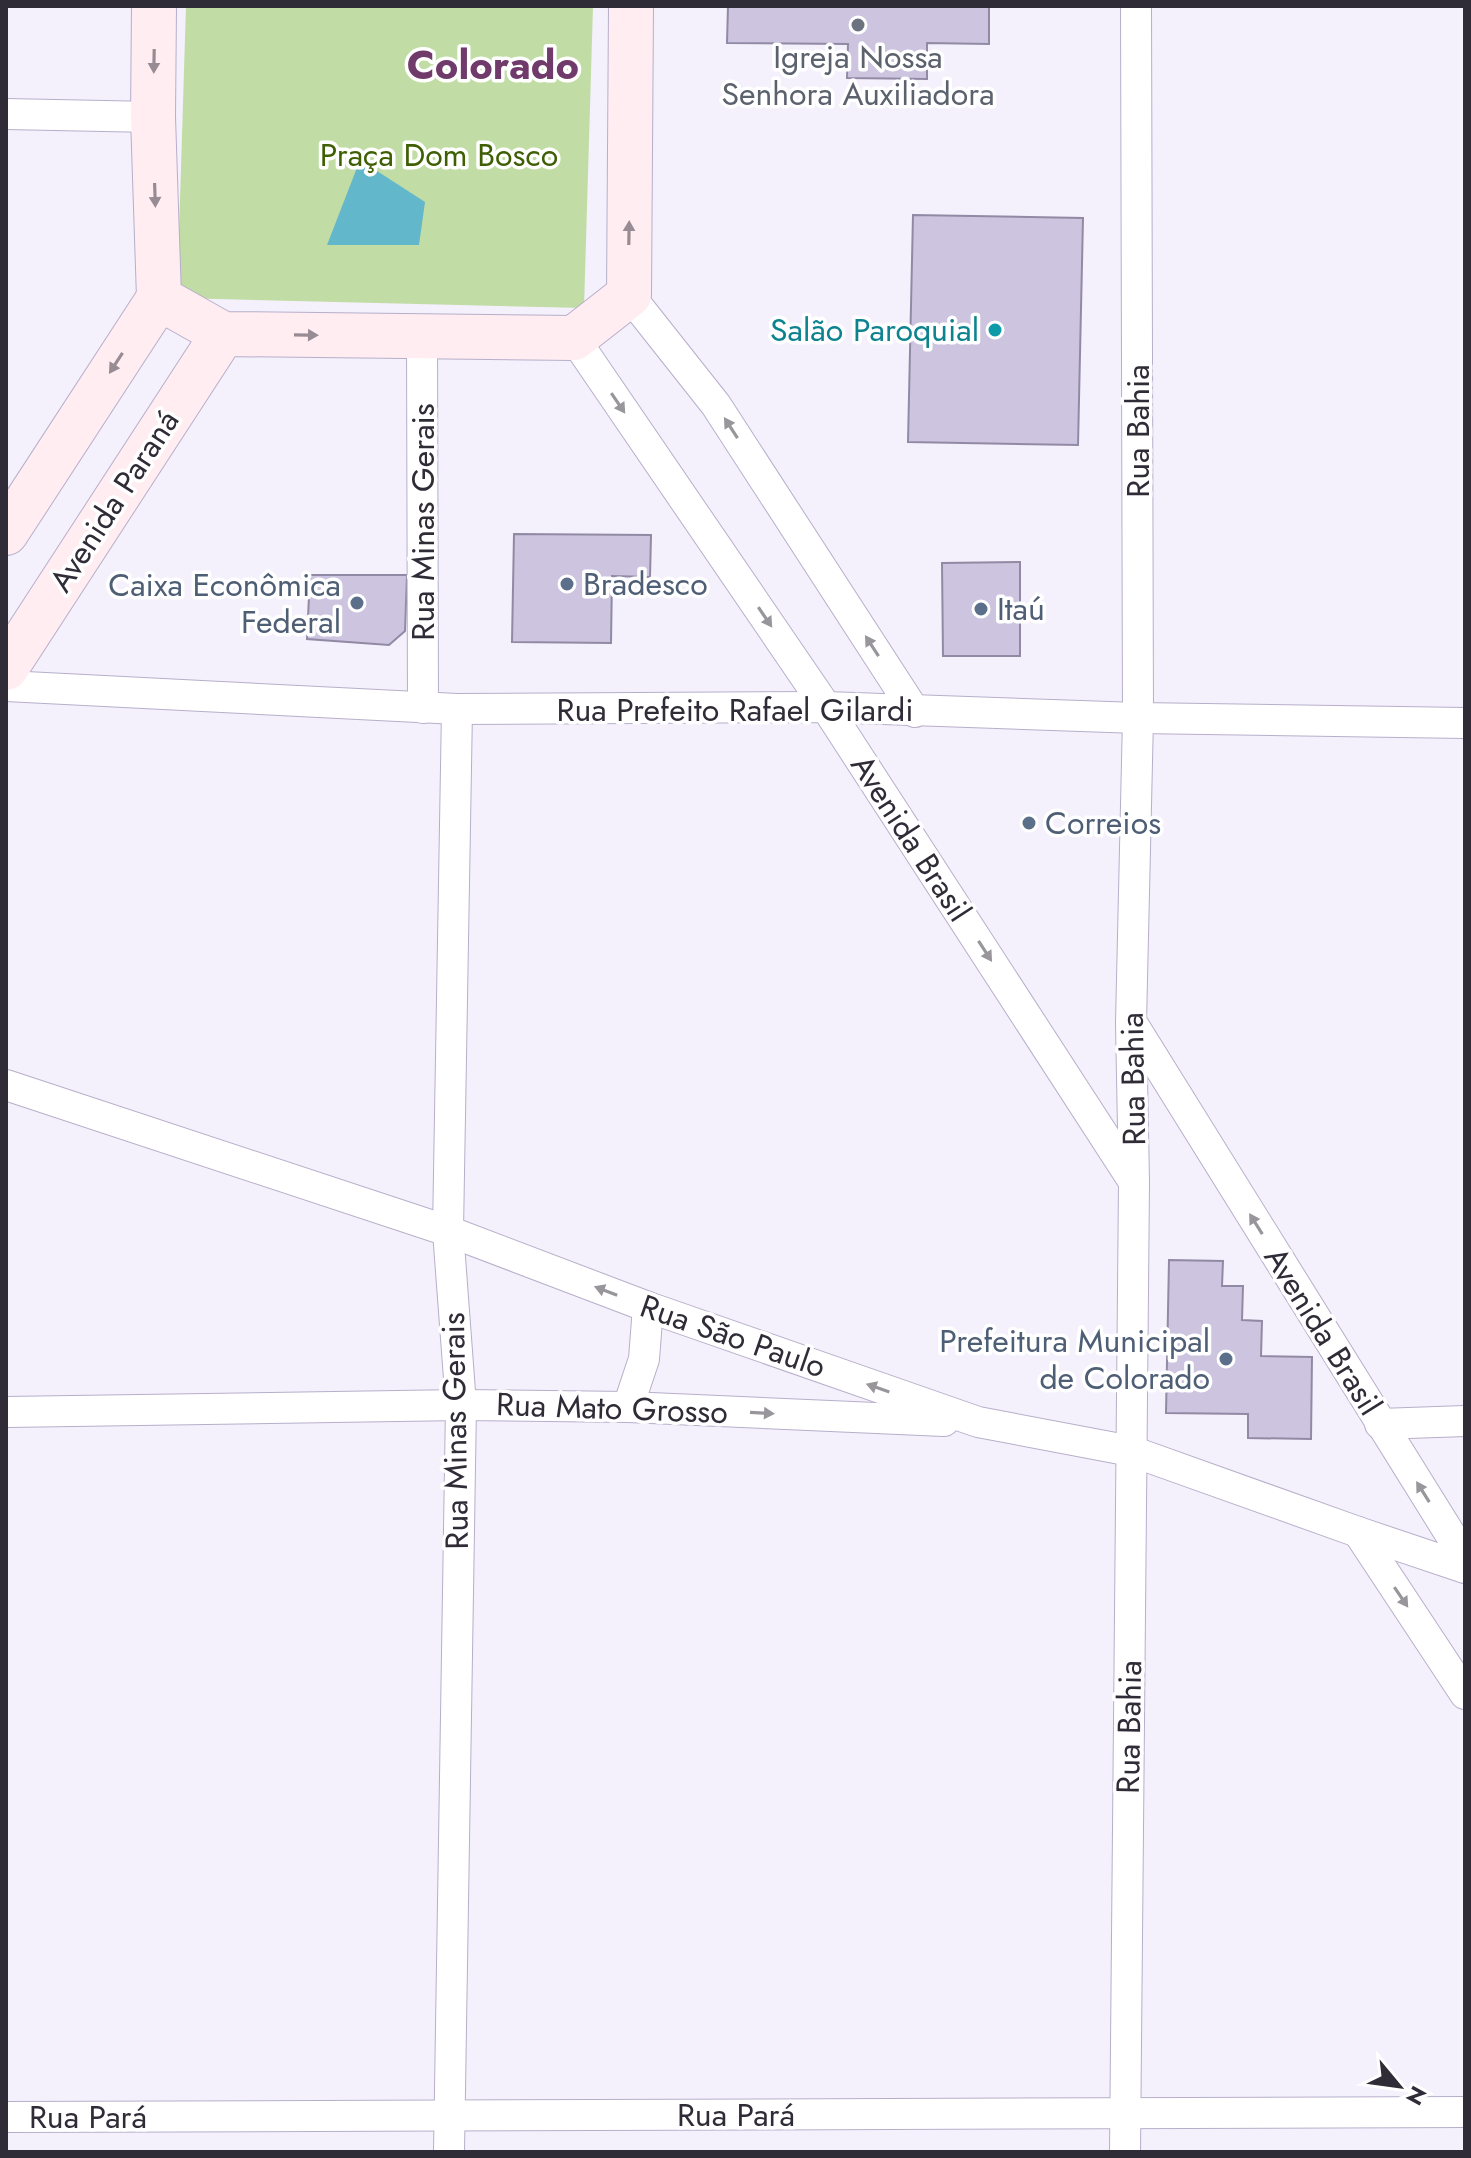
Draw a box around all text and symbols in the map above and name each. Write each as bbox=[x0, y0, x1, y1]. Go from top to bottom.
marker: Igreja Nossa Senhora Auxiliadora bbox=[849, 16, 867, 34]
place label: Igreja Nossa Senhora Auxiliadora bbox=[721, 34, 995, 117]
district label: Colorado bbox=[407, 36, 579, 94]
one-way arrow bbox=[147, 49, 160, 74]
park label: Praça Dom Bosco bbox=[320, 132, 558, 178]
one-way arrow bbox=[149, 183, 162, 208]
one-way arrow bbox=[623, 220, 635, 245]
place label: Salão Paroquial bbox=[770, 307, 979, 353]
marker: Salão Paroquial bbox=[986, 321, 1004, 339]
one-way arrow bbox=[294, 329, 319, 341]
one-way arrow bbox=[110, 352, 124, 374]
street label: Rua Bahia bbox=[1115, 364, 1161, 498]
one-way arrow bbox=[610, 392, 625, 413]
street label: Avenida Paraná bbox=[38, 401, 190, 601]
street label: Rua Minas Gerais bbox=[400, 403, 446, 641]
one-way arrow bbox=[724, 417, 738, 439]
place label: Bradesco bbox=[583, 561, 708, 607]
place label: Caixa Econômica Federal bbox=[108, 562, 341, 645]
marker: Bradesco bbox=[558, 575, 576, 593]
place label: Itaú bbox=[997, 586, 1045, 632]
marker: Caixa Econômica Federal bbox=[348, 594, 366, 612]
marker: Itaú bbox=[972, 600, 990, 618]
one-way arrow bbox=[757, 607, 772, 628]
one-way arrow bbox=[866, 635, 880, 657]
street label: Rua Prefeito Rafael Gilardi bbox=[557, 687, 914, 733]
street label: Avenida Brasil bbox=[840, 745, 982, 931]
place label: Correios bbox=[1045, 800, 1161, 846]
marker: Correios bbox=[1020, 814, 1038, 832]
one-way arrow bbox=[977, 941, 992, 962]
street label: Rua Bahia bbox=[1109, 1012, 1157, 1146]
one-way arrow bbox=[1249, 1213, 1263, 1235]
street label: Avenida Brasil bbox=[1253, 1238, 1393, 1424]
street label: Rua São Paulo bbox=[634, 1283, 832, 1389]
one-way arrow bbox=[594, 1284, 618, 1297]
street label: Rua Minas Gerais bbox=[430, 1312, 480, 1550]
place label: Prefeitura Municipal de Colorado bbox=[939, 1318, 1210, 1401]
marker: Prefeitura Municipal de Colorado bbox=[1217, 1350, 1235, 1368]
street label: Rua Mato Grosso bbox=[495, 1381, 729, 1435]
one-way arrow bbox=[866, 1381, 890, 1393]
one-way arrow bbox=[750, 1406, 775, 1419]
one-way arrow bbox=[1417, 1481, 1431, 1503]
one-way arrow bbox=[1393, 1587, 1408, 1608]
street label: Rua Bahia bbox=[1105, 1660, 1153, 1794]
north arrow bbox=[1359, 2046, 1439, 2126]
text: N bbox=[1398, 2080, 1435, 2111]
street label: Rua Pará bbox=[677, 2092, 795, 2138]
street label: Rua Pará bbox=[29, 2094, 147, 2140]

